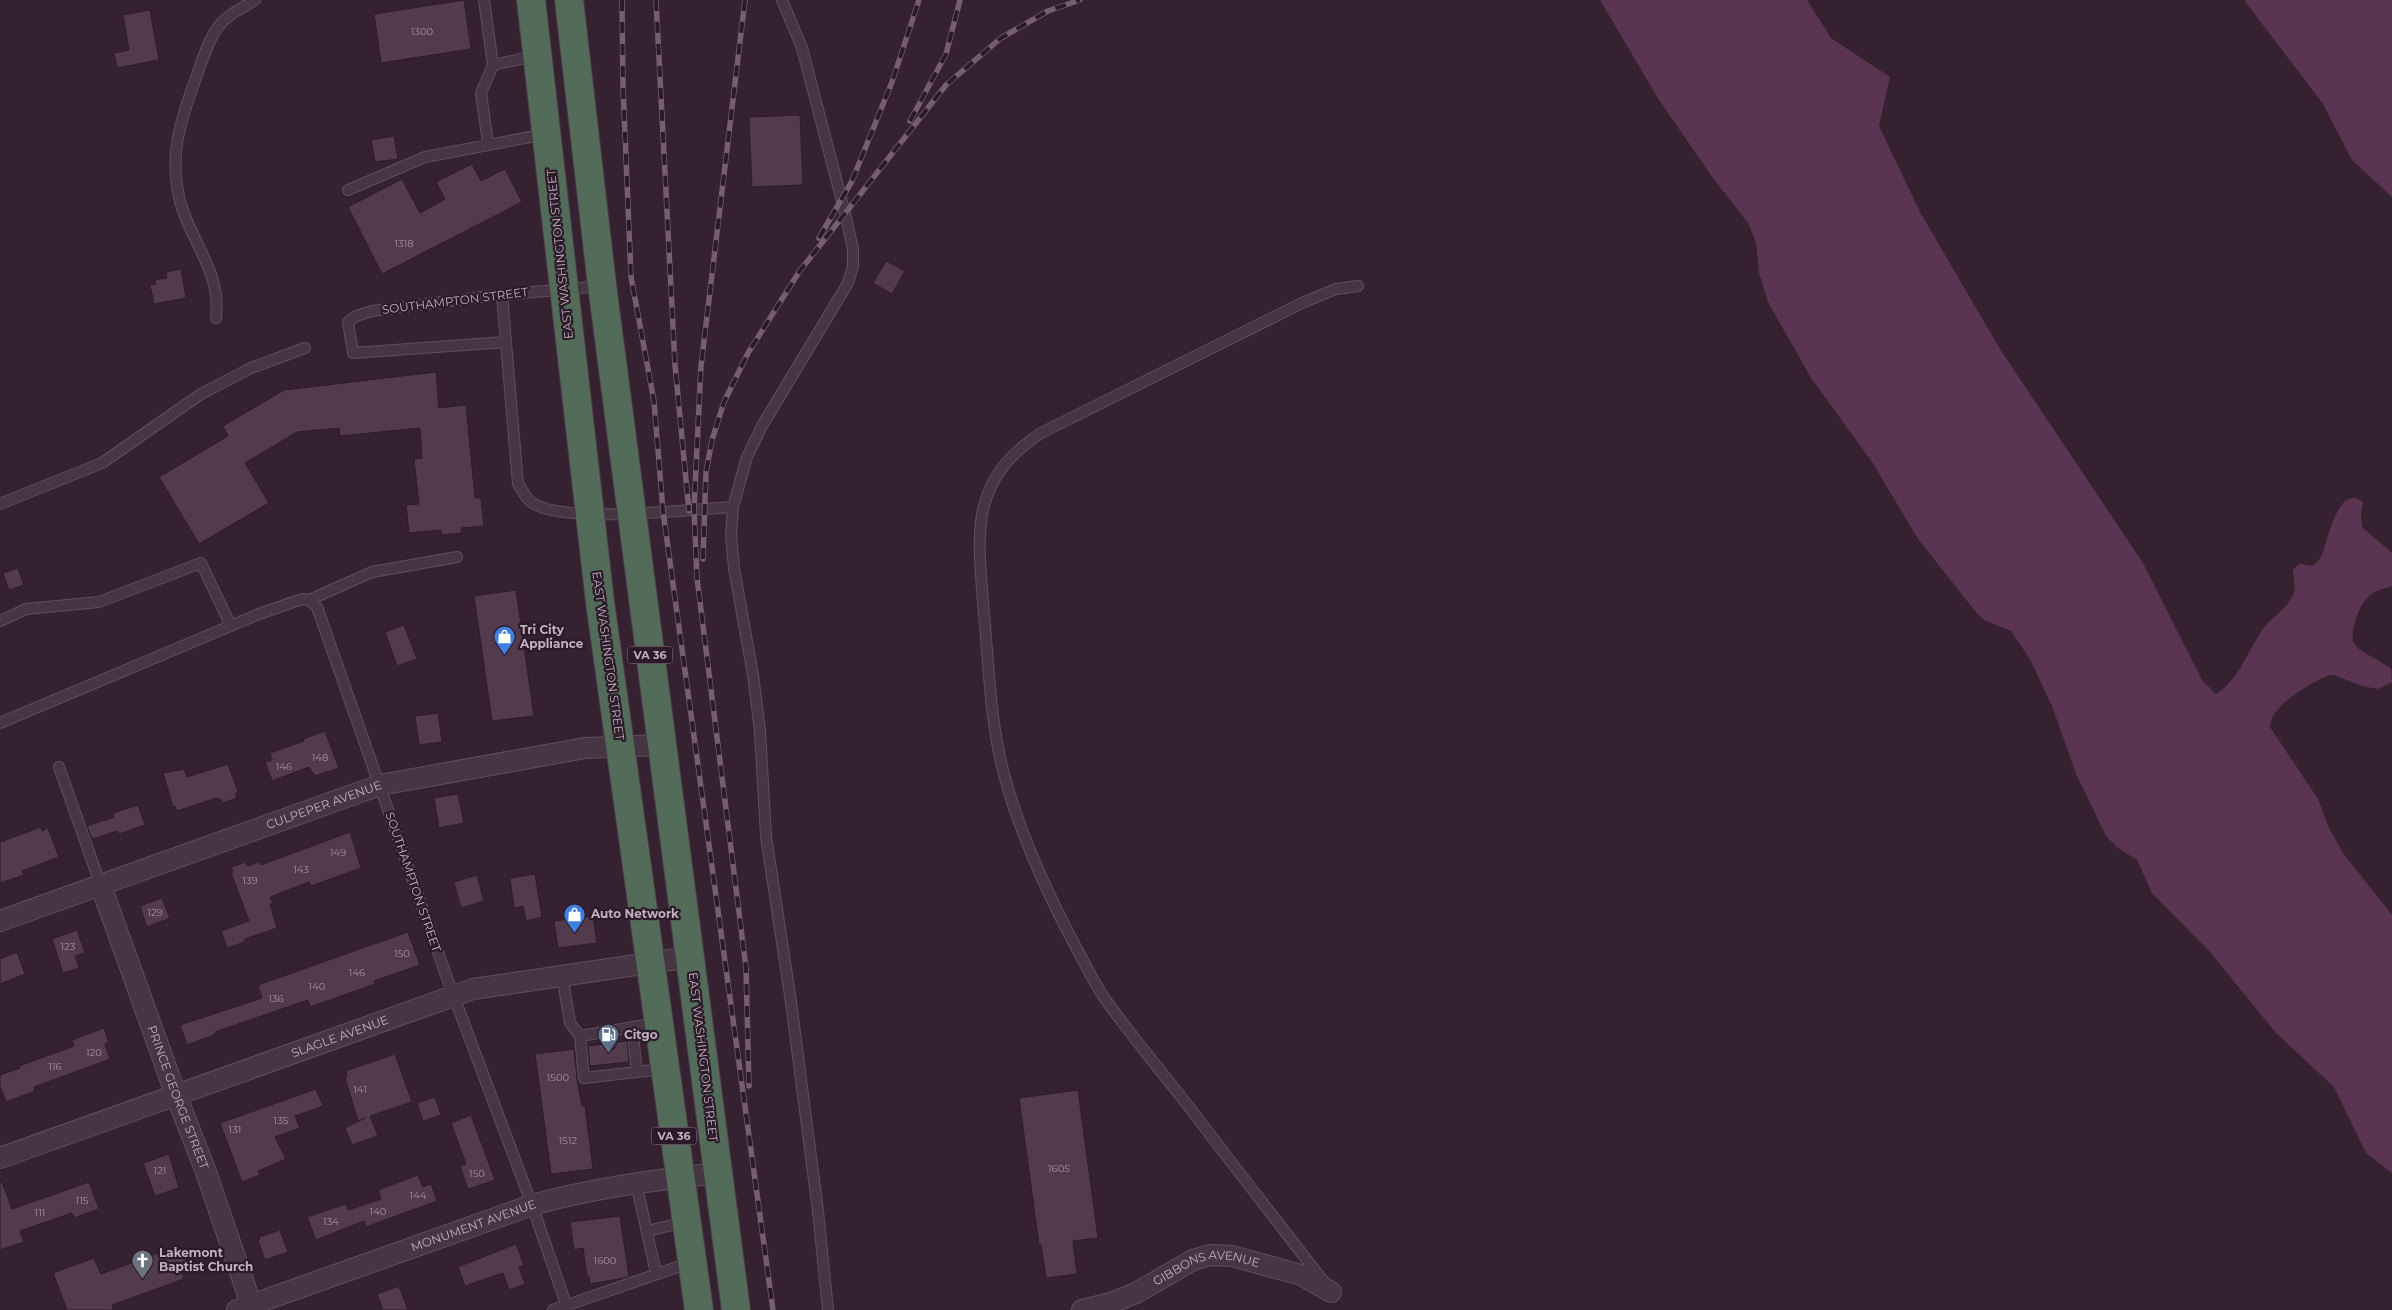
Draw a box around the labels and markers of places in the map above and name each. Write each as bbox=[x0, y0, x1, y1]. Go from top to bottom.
place label: Tri City Appliance bbox=[519, 622, 584, 651]
shop icon: Tri City Appliance bbox=[492, 625, 516, 656]
shop icon: Auto Network bbox=[563, 902, 587, 933]
place label: Auto Network bbox=[590, 906, 679, 921]
fuel station icon: Citgo bbox=[596, 1023, 620, 1054]
place label: Citgo bbox=[624, 1027, 658, 1042]
place label: Lakemont Baptist Church bbox=[159, 1245, 253, 1274]
church icon: Lakemont Baptist Church bbox=[131, 1248, 155, 1279]

